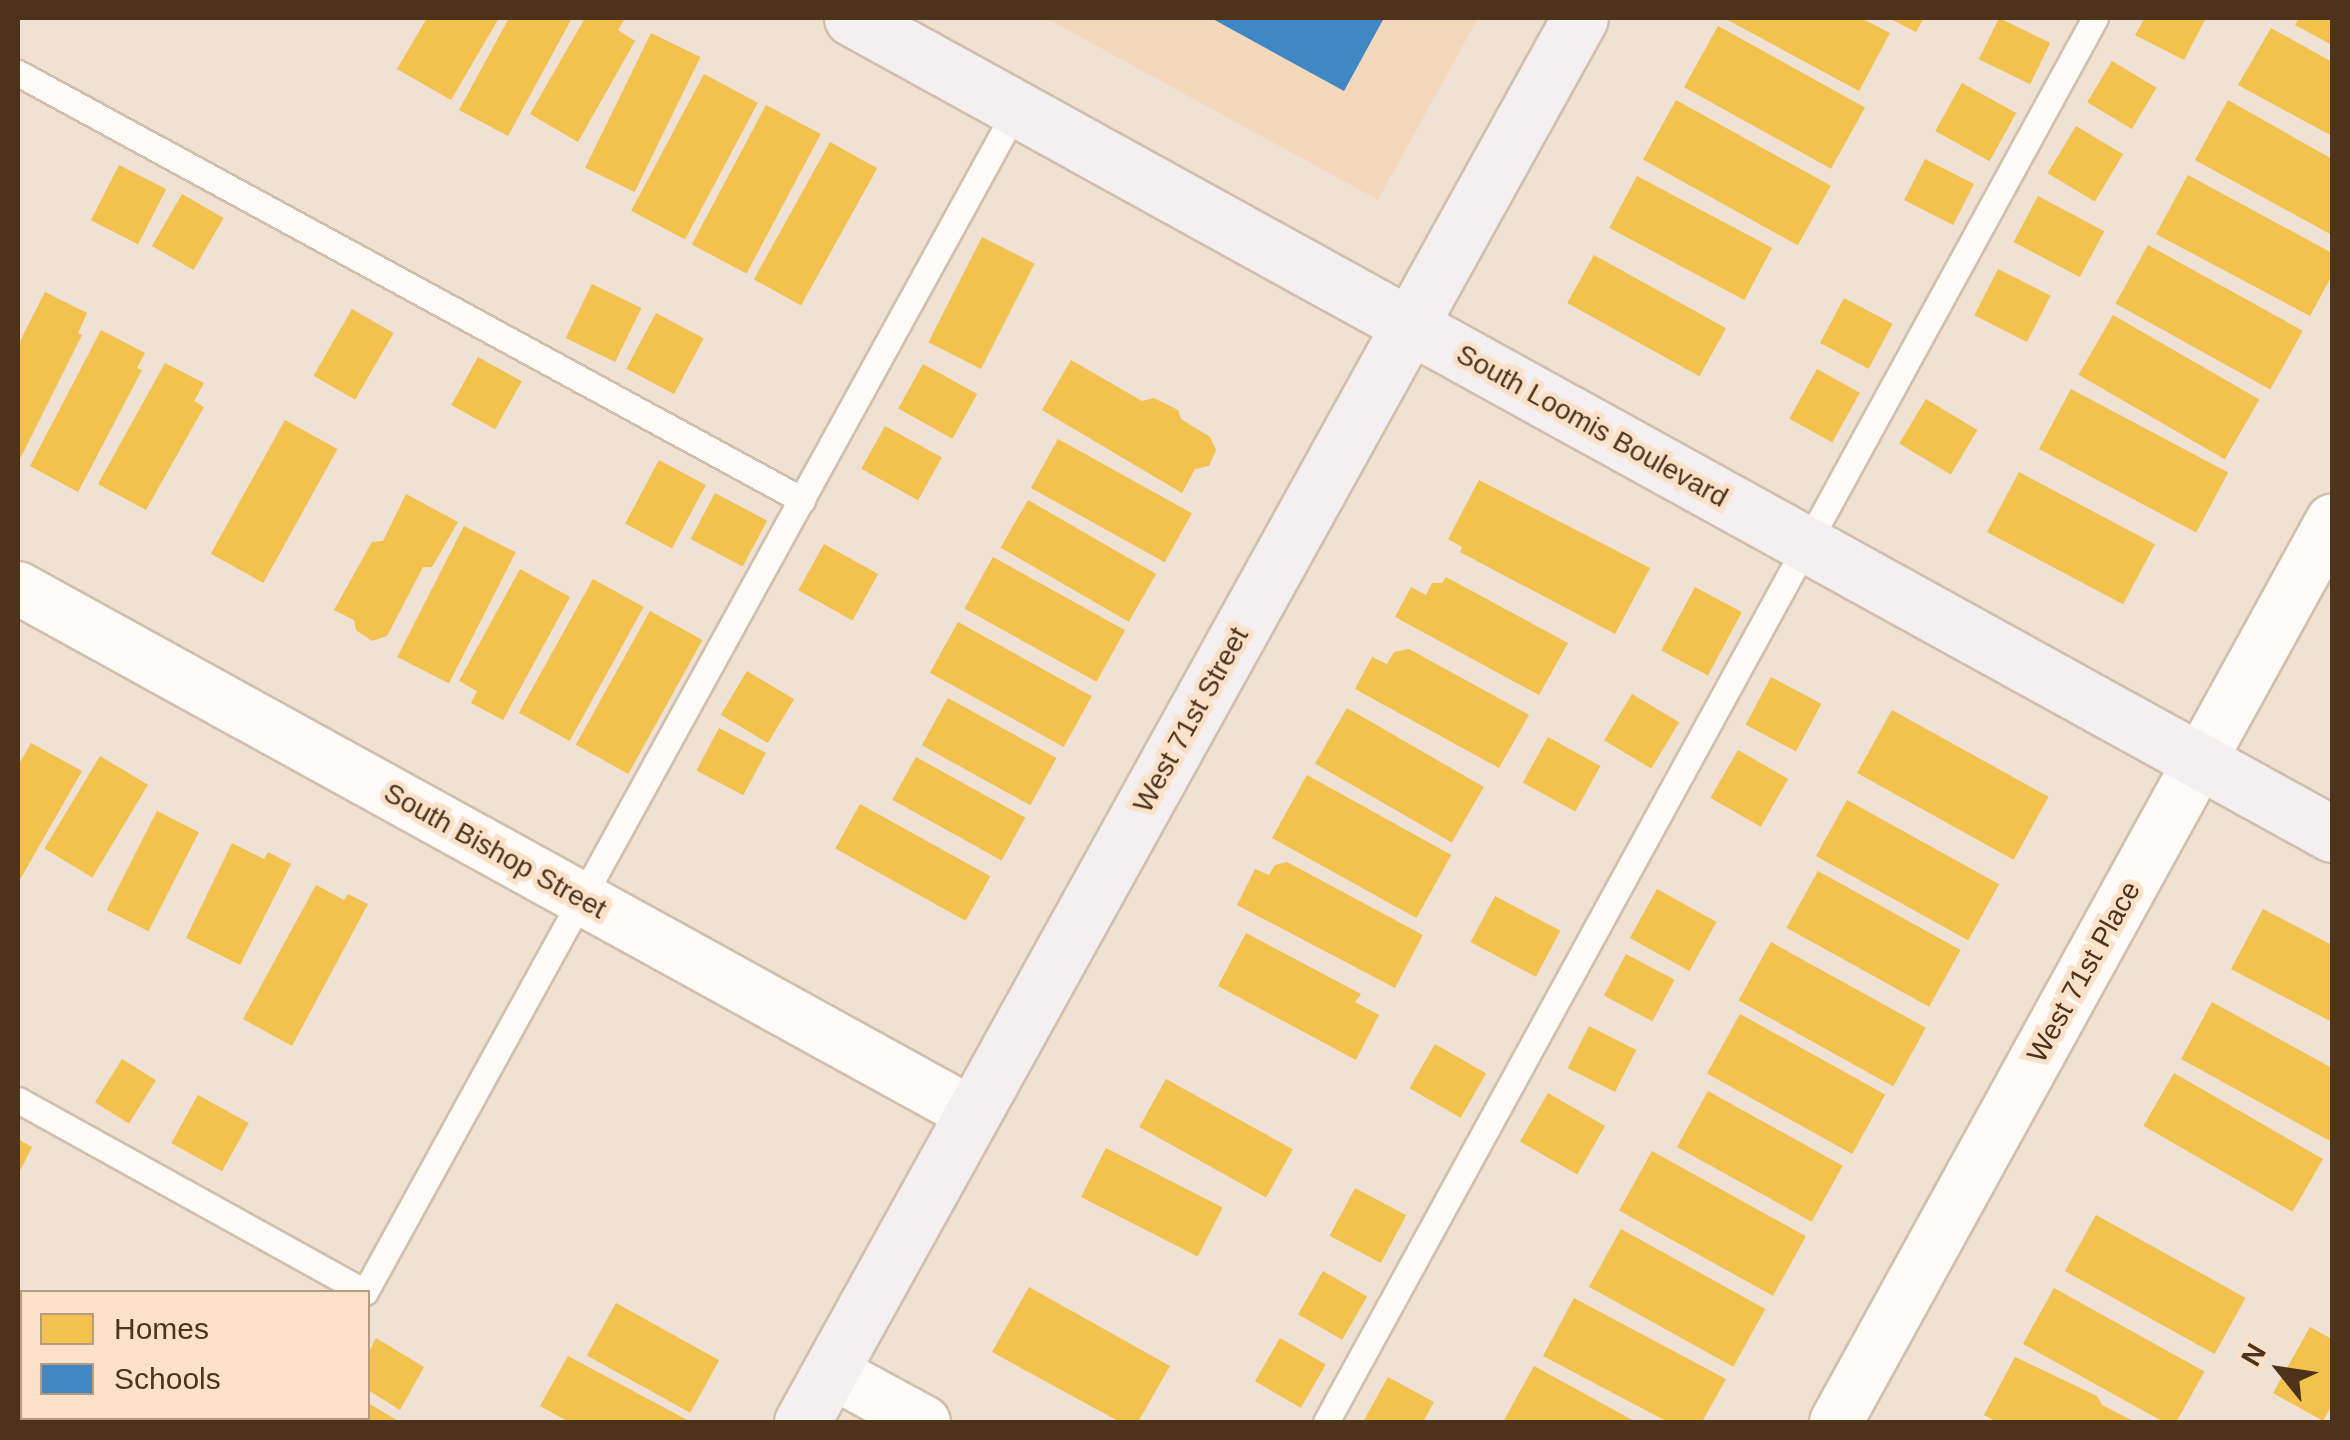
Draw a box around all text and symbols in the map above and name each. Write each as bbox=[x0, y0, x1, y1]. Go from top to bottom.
street label: South Loomis Boulevard bbox=[1450, 337, 1734, 515]
street label: West 71st Street bbox=[1126, 622, 1256, 818]
street label: South Bishop Street bbox=[378, 776, 612, 926]
street label: West 71st Place bbox=[2020, 876, 2148, 1068]
legend bbox=[20, 1290, 370, 1420]
text: Homes bbox=[114, 1312, 209, 1345]
north arrow bbox=[2230, 1320, 2330, 1420]
text: N bbox=[2235, 1338, 2272, 1371]
text: Schools bbox=[114, 1362, 221, 1395]

